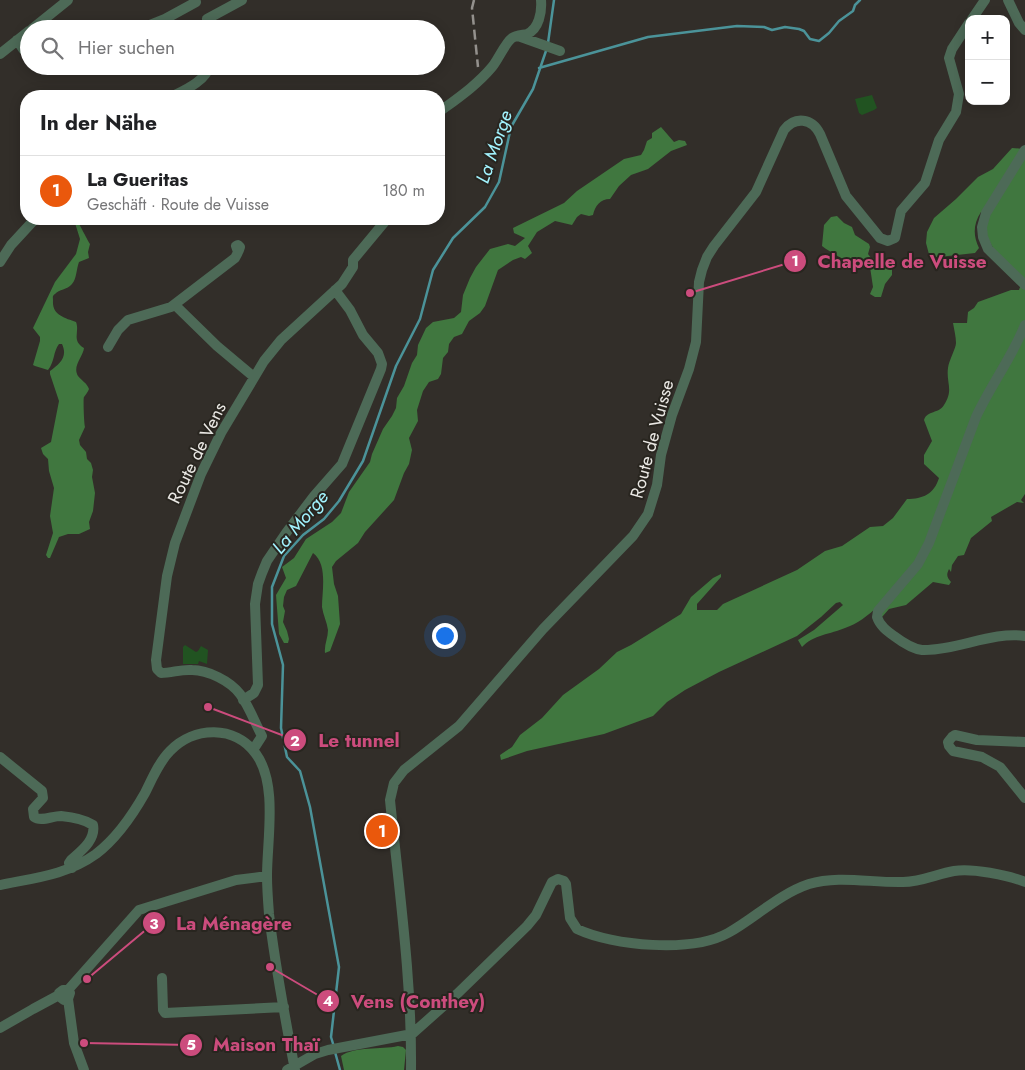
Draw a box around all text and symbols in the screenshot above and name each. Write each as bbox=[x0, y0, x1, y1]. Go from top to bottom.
map controls bbox=[965, 15, 1010, 105]
button: + bbox=[965, 15, 1010, 60]
search box bbox=[20, 20, 445, 75]
icon: search bbox=[38, 34, 66, 62]
text: Hier suchen bbox=[78, 34, 175, 61]
button: − bbox=[965, 60, 1010, 105]
water label: La Morge bbox=[469, 106, 519, 187]
text: In der Nähe bbox=[40, 108, 157, 138]
text: La Gueritas bbox=[87, 166, 188, 193]
text: 1 bbox=[52, 179, 60, 202]
text: 180 m bbox=[382, 179, 425, 202]
text: Geschäft · Route de Vuisse bbox=[87, 193, 269, 216]
callout: Chapelle de Vuisse bbox=[783, 244, 997, 278]
text: Chapelle de Vuisse bbox=[817, 248, 987, 275]
text: 1 bbox=[791, 250, 799, 272]
street label: Route de Vuisse bbox=[624, 377, 680, 501]
street label: Route de Vens bbox=[161, 398, 233, 508]
water label: La Morge bbox=[265, 484, 335, 560]
your location bbox=[432, 623, 458, 649]
callout: Le tunnel bbox=[283, 723, 409, 757]
text: Le tunnel bbox=[318, 727, 400, 754]
text: 2 bbox=[290, 730, 300, 752]
pin: 1 bbox=[366, 812, 398, 850]
callout: La Ménagère bbox=[141, 906, 302, 940]
text: La Ménagère bbox=[176, 910, 292, 937]
text: 3 bbox=[149, 913, 159, 935]
callout: Vens (Conthey) bbox=[316, 984, 495, 1018]
text: Vens (Conthey) bbox=[350, 988, 485, 1015]
text: 4 bbox=[323, 990, 333, 1012]
callout: Maison Thaï bbox=[179, 1028, 329, 1062]
text: Maison Thaï bbox=[213, 1031, 321, 1058]
text: 5 bbox=[186, 1034, 196, 1056]

